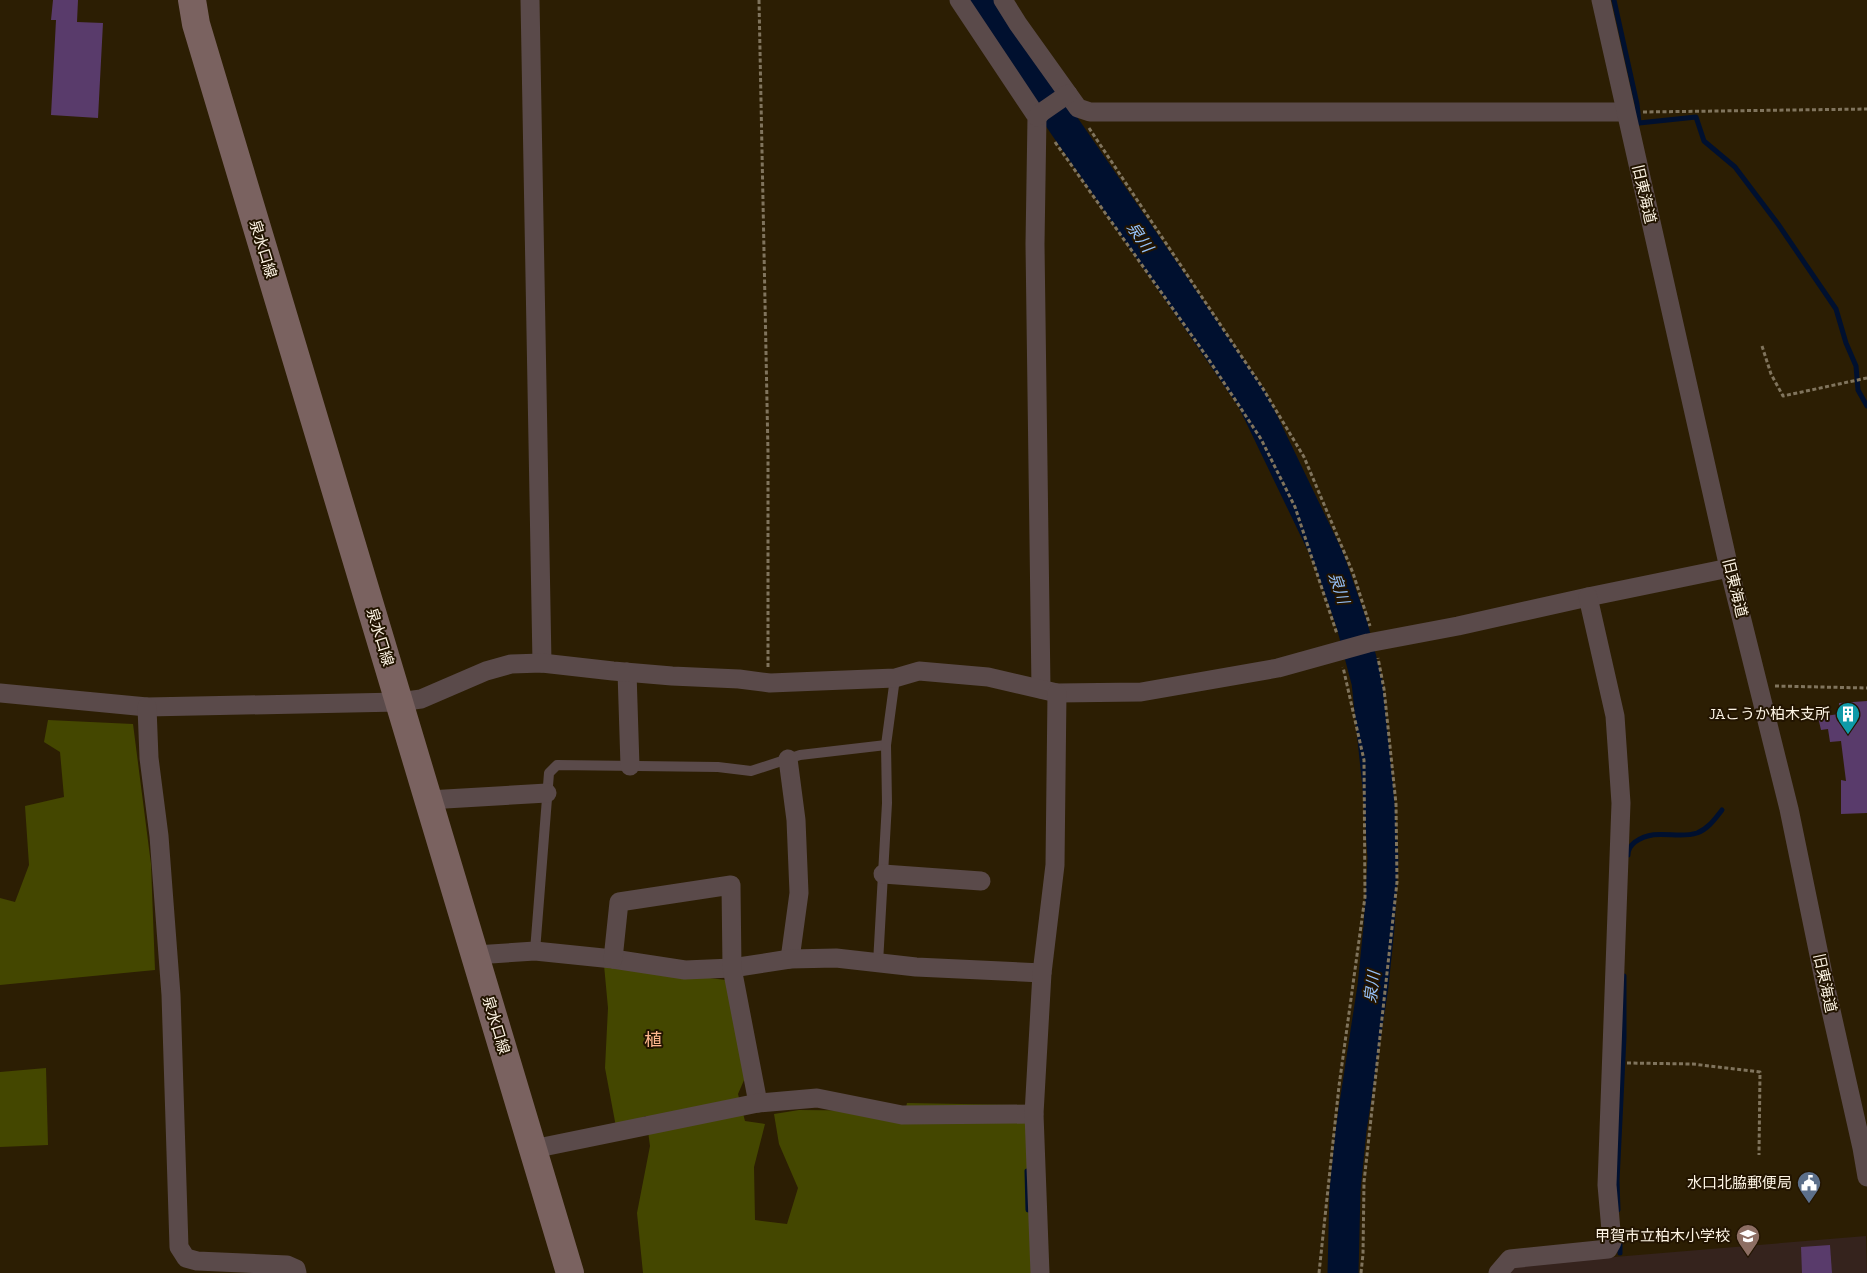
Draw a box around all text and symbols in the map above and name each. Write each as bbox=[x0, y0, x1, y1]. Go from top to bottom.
street label: 旧東海道 bbox=[1628, 163, 1660, 225]
street label: 泉水口線 bbox=[246, 218, 280, 280]
water label: 泉川 bbox=[1123, 218, 1158, 257]
street label: 旧東海道 bbox=[1719, 557, 1751, 619]
water label: 泉川 bbox=[1325, 570, 1354, 608]
street label: 泉水口線 bbox=[363, 606, 397, 668]
building icon: JAこうか柏木支所 bbox=[1835, 701, 1861, 735]
place label: JAこうか柏木支所 bbox=[1709, 705, 1830, 723]
street label: 旧東海道 bbox=[1810, 952, 1840, 1014]
water label: 泉川 bbox=[1361, 968, 1384, 1004]
street label: 泉水口線 bbox=[479, 994, 513, 1056]
district label: 植 bbox=[644, 1029, 662, 1051]
public building icon: 水口北脇郵便局 bbox=[1796, 1170, 1822, 1204]
place label: 水口北脇郵便局 bbox=[1687, 1174, 1792, 1192]
school or university icon: 甲賀市立柏木小学校 bbox=[1735, 1223, 1761, 1257]
place label: 甲賀市立柏木小学校 bbox=[1595, 1227, 1730, 1245]

